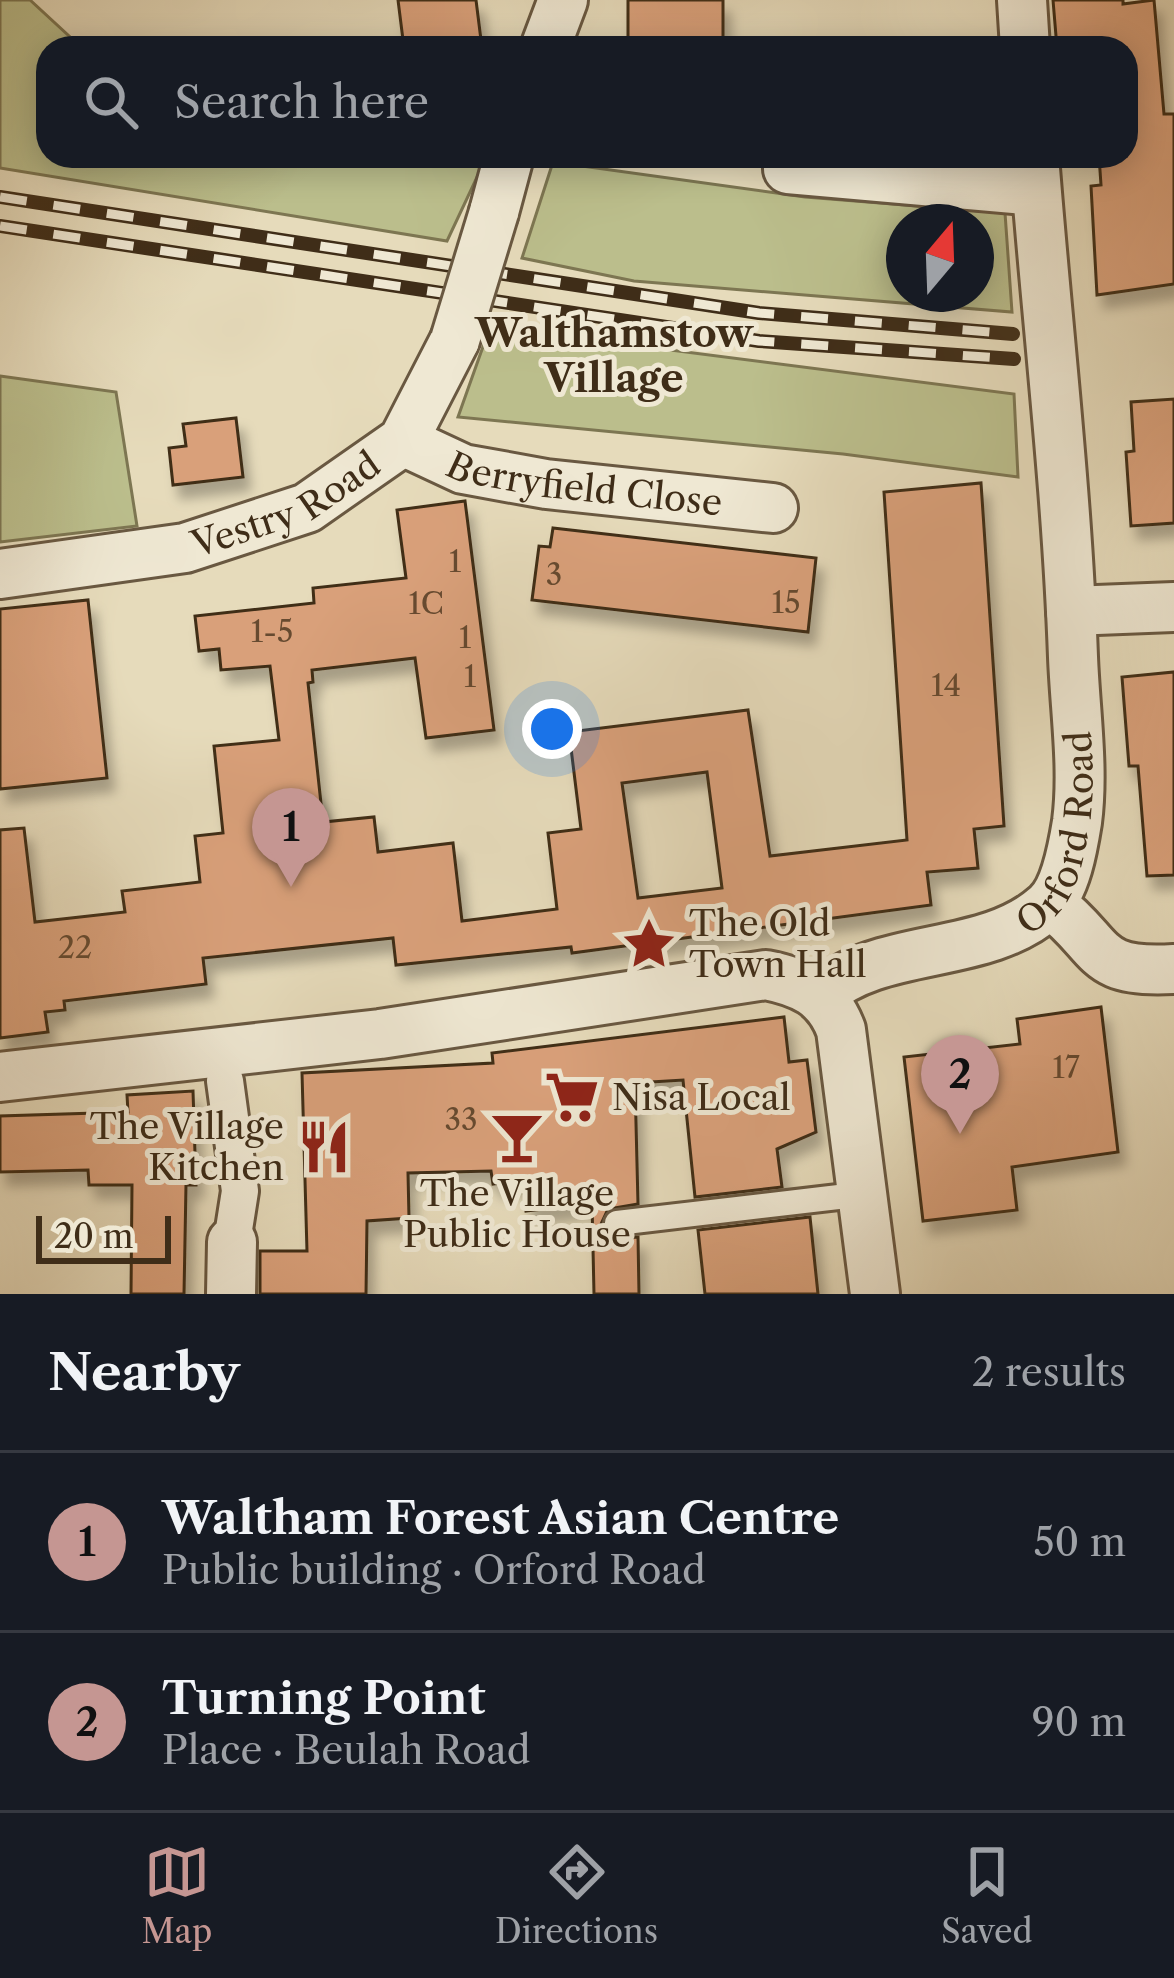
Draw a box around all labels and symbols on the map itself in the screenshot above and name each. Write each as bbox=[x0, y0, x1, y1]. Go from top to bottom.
north arrow bbox=[886, 204, 994, 312]
district label: Walthamstow Village bbox=[474, 309, 754, 402]
street label: Vestry Road bbox=[185, 442, 388, 567]
street label: Berryfield Close bbox=[439, 442, 724, 524]
house number: 1 bbox=[449, 543, 462, 580]
house number: 3 bbox=[546, 556, 562, 593]
house number: 15 bbox=[772, 584, 800, 621]
house number: 1C bbox=[408, 585, 444, 622]
house number: 1-5 bbox=[251, 613, 293, 650]
house number: 1 bbox=[459, 619, 472, 656]
house number: 1 bbox=[464, 658, 477, 695]
house number: 14 bbox=[931, 667, 961, 704]
your location bbox=[522, 699, 582, 759]
street label: Orford Road bbox=[1008, 730, 1102, 944]
pin: 1 bbox=[252, 788, 330, 887]
place label: The Old Town Hall bbox=[689, 901, 866, 986]
place icon: The Old Town Hall bbox=[620, 915, 678, 973]
house number: 22 bbox=[58, 929, 92, 966]
pin: 2 bbox=[921, 1035, 999, 1134]
house number: 17 bbox=[1052, 1049, 1080, 1086]
supermarket icon: Nisa Local bbox=[543, 1068, 601, 1126]
place label: Nisa Local bbox=[612, 1075, 791, 1119]
house number: 33 bbox=[444, 1101, 478, 1138]
place label: The Village Kitchen bbox=[90, 1104, 284, 1189]
bar icon: The Village Public House bbox=[488, 1108, 546, 1166]
restaurant icon: The Village Kitchen bbox=[295, 1118, 353, 1176]
place label: The Village Public House bbox=[403, 1171, 631, 1256]
scale bar bbox=[36, 1210, 171, 1263]

